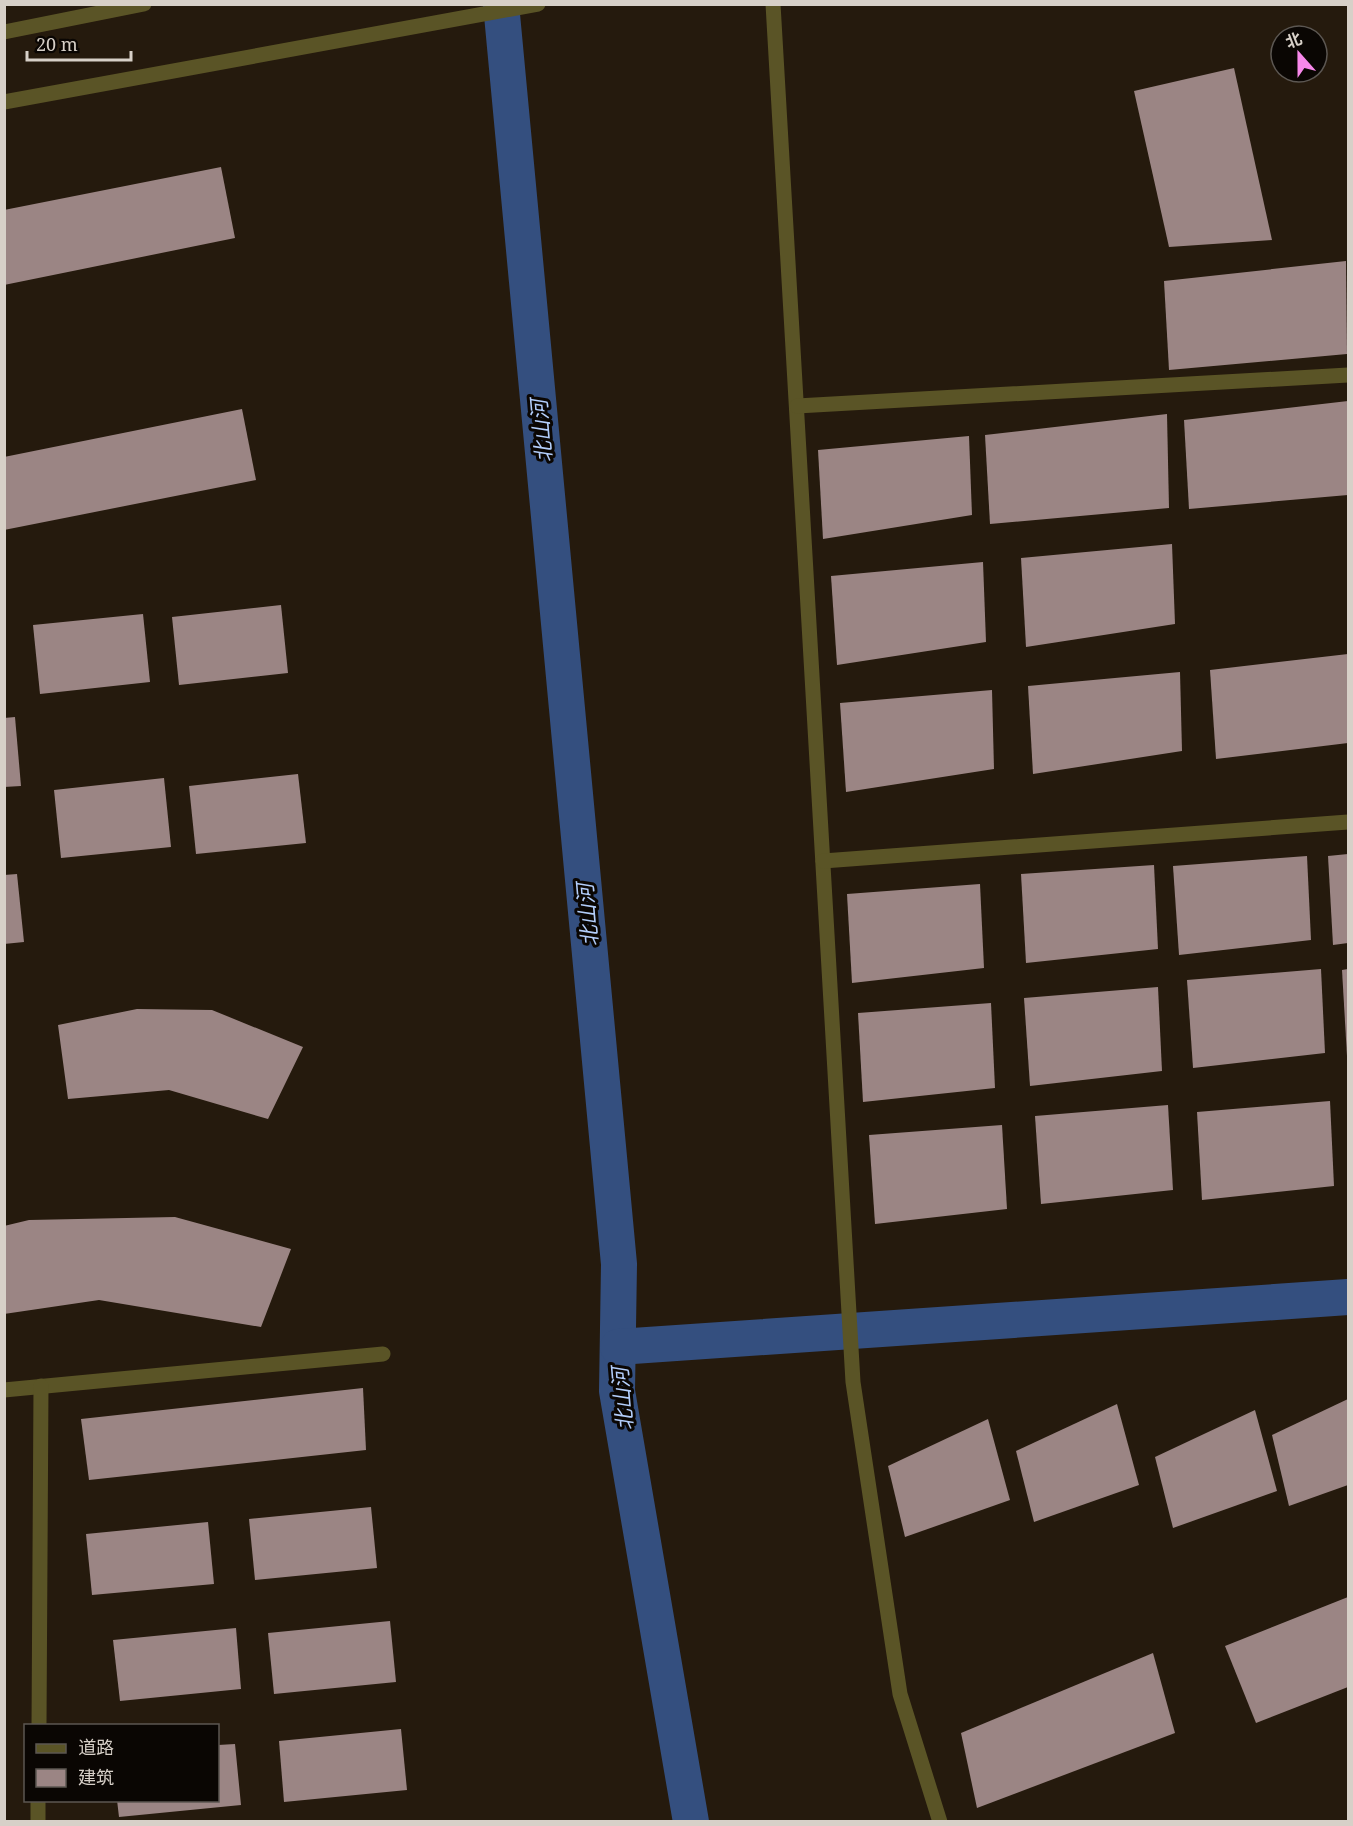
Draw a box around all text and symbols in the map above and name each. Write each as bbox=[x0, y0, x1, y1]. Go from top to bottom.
scale bar bbox=[27, 24, 130, 62]
north arrow bbox=[1269, 24, 1329, 84]
text: 北 bbox=[1282, 27, 1305, 53]
text: 20 m bbox=[36, 32, 78, 56]
water label: 北山河 bbox=[524, 394, 558, 464]
water label: 北山河 bbox=[570, 878, 604, 948]
water label: 北山河 bbox=[605, 1362, 639, 1432]
legend bbox=[24, 1724, 219, 1802]
text: 道路 bbox=[78, 1735, 114, 1759]
text: 建筑 bbox=[78, 1765, 114, 1789]

